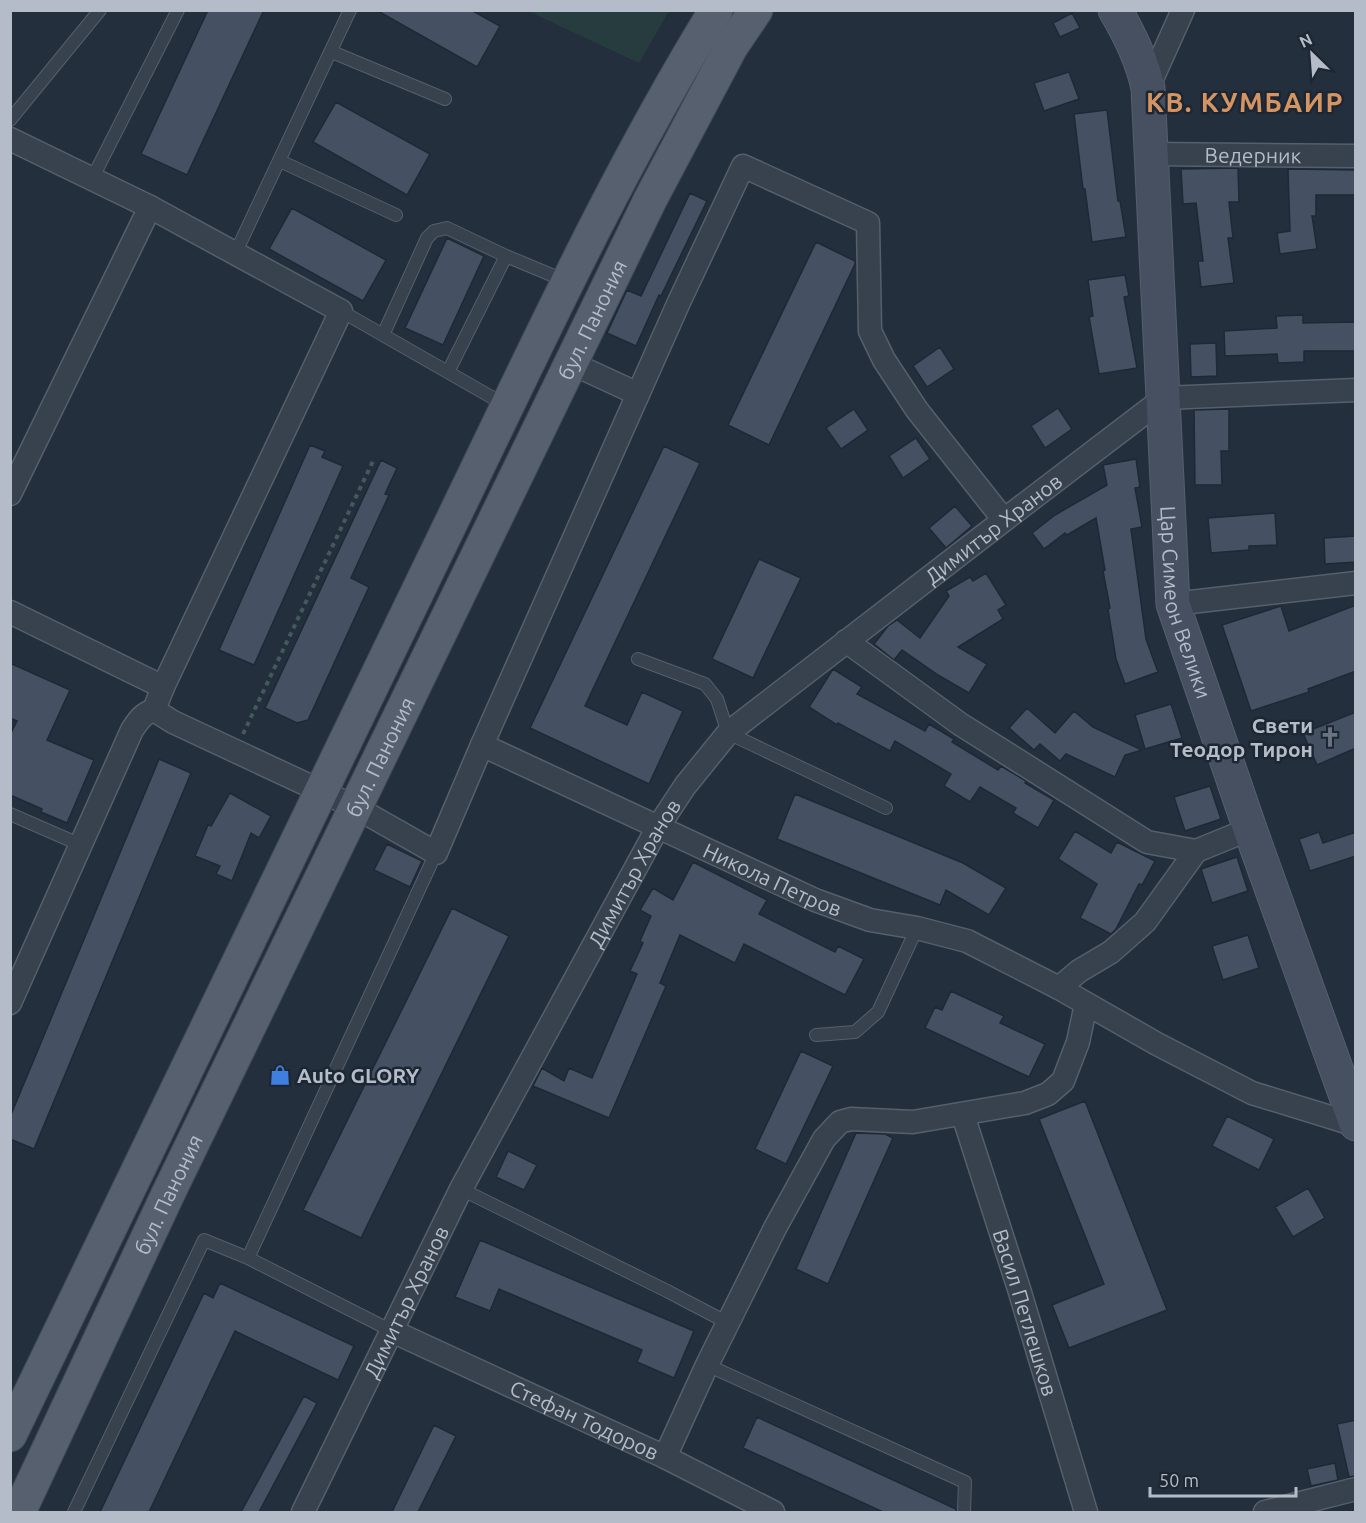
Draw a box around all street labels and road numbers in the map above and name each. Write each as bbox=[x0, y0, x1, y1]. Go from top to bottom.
street label: Ведерник bbox=[1205, 143, 1302, 167]
street label: бул. Панония bbox=[553, 256, 631, 383]
street label: Димитър Хранов bbox=[920, 468, 1066, 589]
street label: Цар Симеон Велики bbox=[1156, 505, 1216, 701]
street label: бул. Панония bbox=[341, 693, 419, 821]
street label: Димитър Хранов bbox=[583, 794, 685, 951]
street label: Никола Петров bbox=[700, 838, 845, 921]
street label: бул. Панония bbox=[129, 1130, 207, 1258]
street label: Димитър Хранов bbox=[359, 1222, 453, 1382]
street label: Васил Петлешков bbox=[988, 1226, 1062, 1399]
street label: Стефан Тодоров bbox=[506, 1375, 663, 1464]

